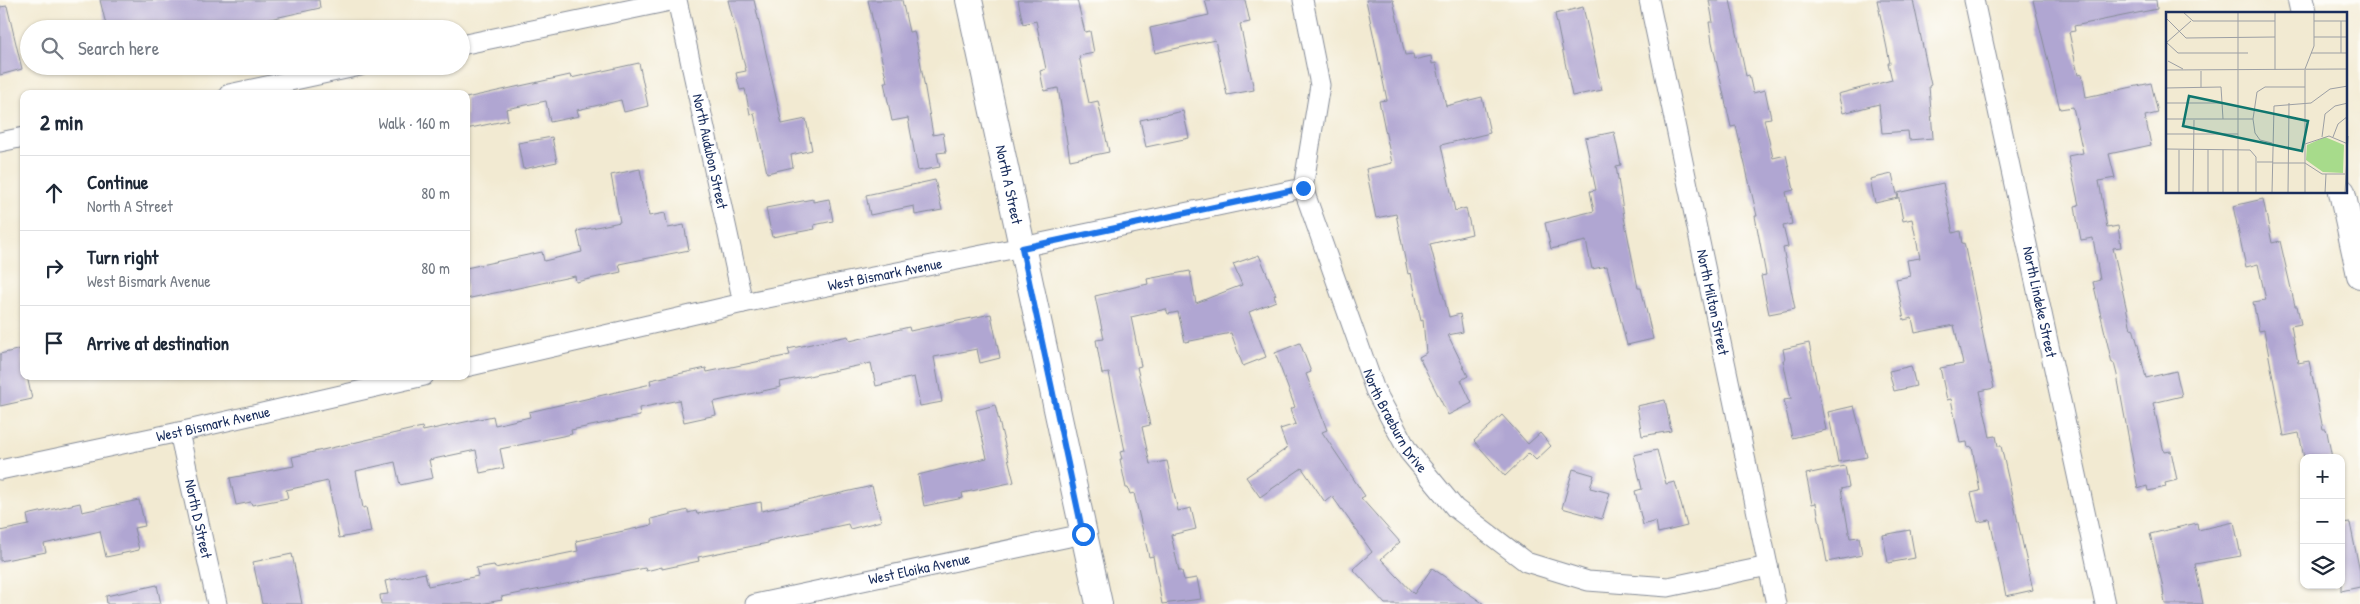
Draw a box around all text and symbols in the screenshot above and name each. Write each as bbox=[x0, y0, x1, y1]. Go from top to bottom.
inset map bbox=[2166, 12, 2348, 194]
search box bbox=[20, 20, 470, 75]
icon: search bbox=[38, 34, 66, 62]
text: Search here bbox=[78, 35, 159, 61]
street label: North Audubon Street bbox=[688, 92, 733, 212]
text: 2 min bbox=[40, 108, 83, 137]
text: Walk · 160 m bbox=[378, 112, 450, 134]
street label: North A Street bbox=[991, 143, 1028, 227]
text: Continue bbox=[87, 169, 148, 195]
route end bbox=[1292, 177, 1315, 200]
icon: ahead bbox=[40, 179, 68, 207]
text: 80 m bbox=[421, 182, 450, 204]
text: North A Street bbox=[87, 195, 173, 217]
text: Turn right bbox=[87, 244, 158, 270]
street label: North Lindeke Street bbox=[2018, 244, 2062, 360]
street label: North Milton Street bbox=[1692, 248, 1735, 358]
street label: West Bismark Avenue bbox=[826, 252, 944, 296]
icon: right bbox=[40, 254, 68, 282]
text: 80 m bbox=[421, 257, 450, 279]
text: West Bismark Avenue bbox=[87, 270, 211, 292]
icon: arrive bbox=[40, 329, 68, 357]
text: Arrive at destination bbox=[87, 330, 229, 356]
street label: North Braeburn Drive bbox=[1358, 366, 1433, 477]
street label: West Bismark Avenue bbox=[154, 401, 272, 447]
map controls bbox=[2300, 454, 2345, 589]
button: + bbox=[2300, 454, 2345, 499]
street label: North D Street bbox=[180, 477, 218, 561]
button: − bbox=[2300, 499, 2345, 544]
route start bbox=[1072, 523, 1095, 546]
button: layers bbox=[2300, 544, 2345, 589]
street label: West Eloika Avenue bbox=[866, 547, 972, 590]

